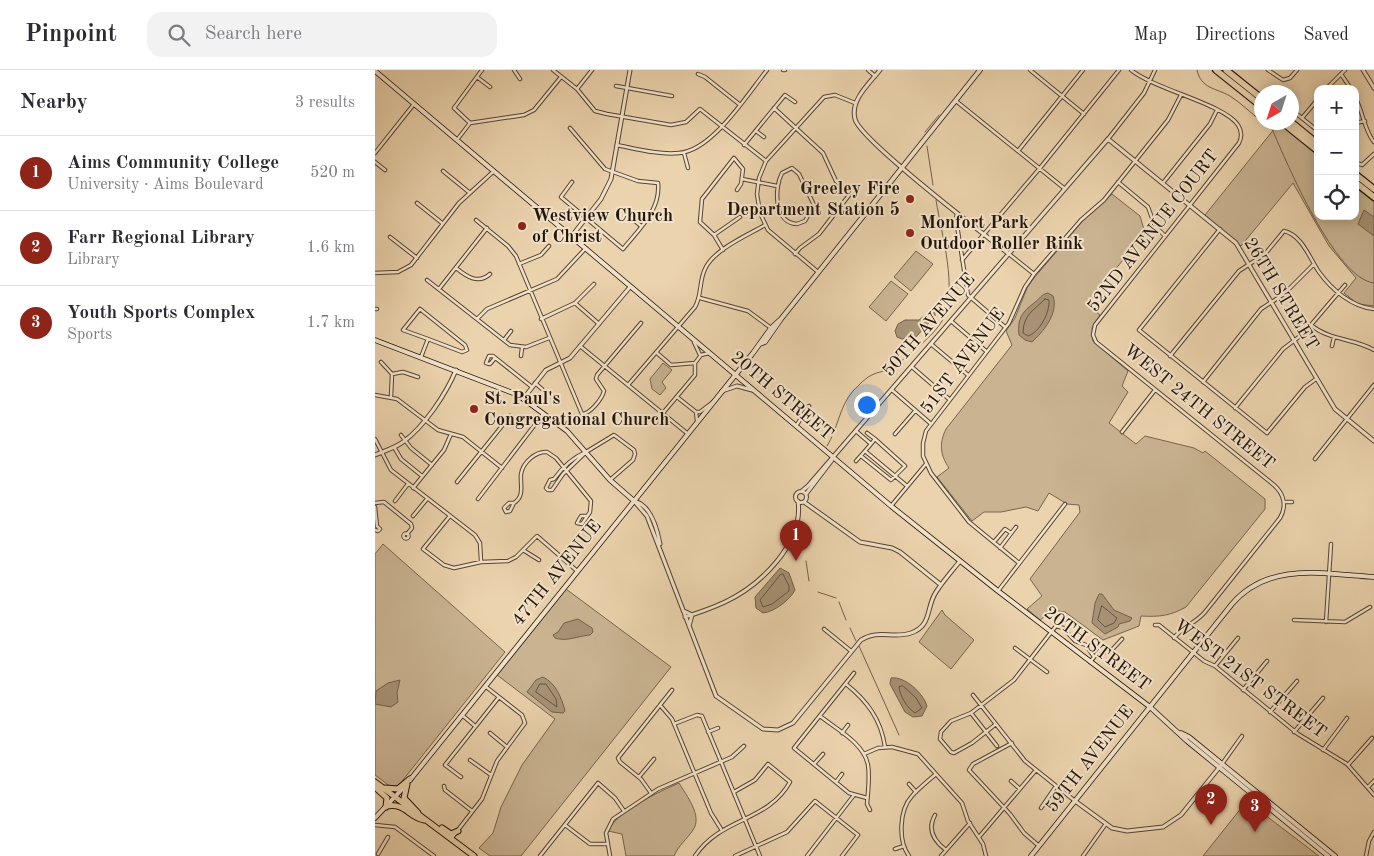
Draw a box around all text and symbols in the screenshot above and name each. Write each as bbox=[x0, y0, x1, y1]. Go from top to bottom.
search box bbox=[147, 12, 497, 57]
icon: search bbox=[165, 21, 193, 49]
text: Pinpoint bbox=[25, 23, 117, 47]
text: Search here bbox=[205, 25, 302, 44]
text: Map bbox=[1134, 26, 1167, 44]
text: Directions bbox=[1195, 26, 1275, 44]
text: Saved bbox=[1303, 26, 1349, 44]
north arrow bbox=[1254, 85, 1299, 130]
map controls bbox=[1314, 85, 1359, 220]
button: + bbox=[1314, 85, 1359, 130]
text: Nearby bbox=[20, 92, 88, 113]
text: 3 results bbox=[295, 95, 355, 111]
button: − bbox=[1314, 130, 1359, 175]
street label: 52ND AVENUE COURT bbox=[1084, 147, 1222, 315]
text: Aims Community College bbox=[67, 154, 279, 173]
text: 1 bbox=[31, 165, 41, 181]
text: 520 m bbox=[310, 165, 355, 181]
button: locate bbox=[1314, 175, 1359, 220]
text: University · Aims Boulevard bbox=[67, 177, 264, 193]
place label: Greeley Fire Department Station 5 bbox=[726, 180, 900, 219]
marker: Greeley Fire Department Station 5 bbox=[904, 193, 916, 205]
place label: Westview Church of Christ bbox=[532, 207, 673, 246]
place label: Monfort Park Outdoor Roller Rink bbox=[920, 214, 1083, 253]
marker: Westview Church of Christ bbox=[516, 220, 528, 232]
marker: Monfort Park Outdoor Roller Rink bbox=[904, 227, 916, 239]
text: Farr Regional Library bbox=[67, 229, 255, 248]
street label: 26TH STREET bbox=[1240, 235, 1322, 353]
text: 2 bbox=[31, 240, 41, 256]
text: 1.6 km bbox=[306, 240, 355, 256]
text: Library bbox=[67, 252, 120, 268]
street label: 50TH AVENUE bbox=[879, 270, 979, 380]
text: Youth Sports Complex bbox=[67, 304, 255, 323]
street label: 51ST AVENUE bbox=[917, 305, 1009, 417]
text: 3 bbox=[31, 315, 41, 331]
text: 1.7 km bbox=[306, 315, 355, 331]
text: Sports bbox=[67, 327, 112, 343]
street label: WEST 24TH STREET bbox=[1120, 341, 1278, 473]
street label: 20TH STREET bbox=[727, 348, 837, 444]
place label: St. Paul's Congregational Church bbox=[484, 390, 669, 429]
your location bbox=[854, 392, 880, 418]
marker: St. Paul's Congregational Church bbox=[468, 403, 480, 415]
street label: 47TH AVENUE bbox=[509, 517, 605, 629]
pin: 1 bbox=[780, 520, 812, 561]
street label: 20TH STREET bbox=[1041, 603, 1153, 695]
street label: WEST 21ST STREET bbox=[1171, 616, 1329, 742]
street label: 59TH AVENUE bbox=[1043, 702, 1137, 816]
pin: 2 bbox=[1195, 784, 1227, 825]
pin: 3 bbox=[1239, 791, 1271, 832]

